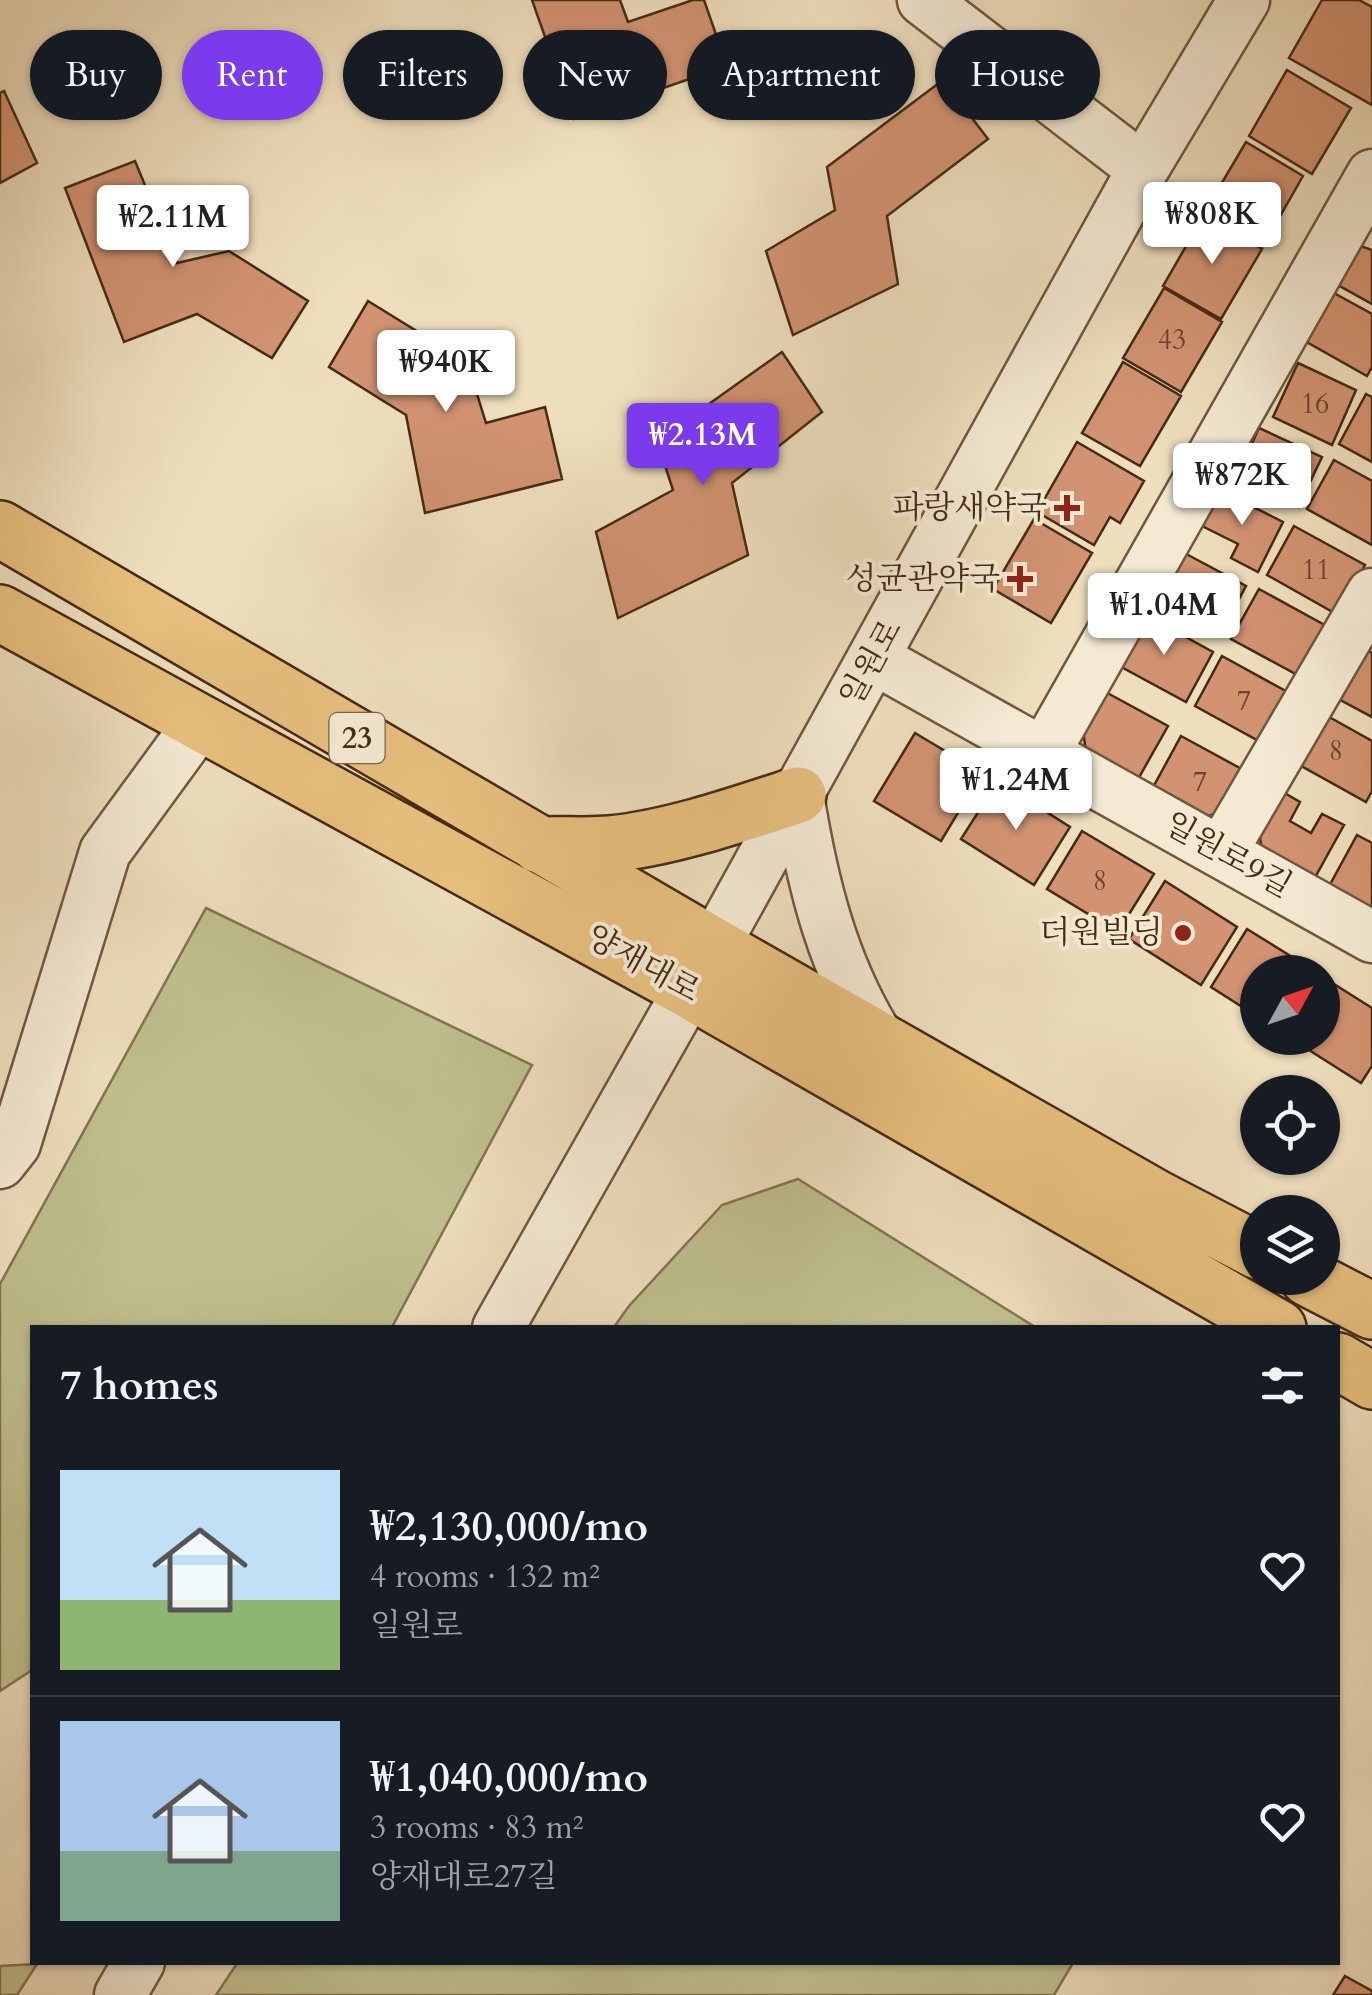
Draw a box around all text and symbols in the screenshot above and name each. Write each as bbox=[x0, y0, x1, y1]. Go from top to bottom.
chip: Buy bbox=[30, 30, 162, 120]
chip: Rent bbox=[182, 30, 323, 120]
chip: Filters bbox=[343, 30, 503, 120]
chip: New bbox=[523, 30, 667, 120]
chip: Apartment bbox=[687, 30, 915, 120]
chip: House bbox=[935, 30, 1100, 120]
pin: ₩808K bbox=[1142, 182, 1282, 267]
pin: ₩2.11M bbox=[92, 185, 254, 270]
text: ₩808K bbox=[1165, 192, 1259, 236]
text: ₩2.11M bbox=[119, 195, 227, 239]
house number: 43 bbox=[1158, 321, 1186, 359]
pin: ₩940K bbox=[376, 330, 516, 415]
text: ₩940K bbox=[399, 340, 493, 384]
house number: 16 bbox=[1301, 385, 1329, 423]
pin: ₩2.13M bbox=[622, 403, 784, 488]
text: ₩2.13M bbox=[649, 413, 757, 457]
pin: ₩872K bbox=[1172, 443, 1312, 528]
text: ₩872K bbox=[1195, 453, 1289, 497]
place label: 파랑새약국 bbox=[892, 486, 1047, 530]
marker: 파랑새약국 bbox=[1056, 497, 1078, 519]
house number: 11 bbox=[1302, 551, 1330, 589]
place label: 성균관약국 bbox=[845, 557, 1000, 601]
marker: 성균관약국 bbox=[1009, 568, 1031, 590]
pin: ₩1.04M bbox=[1083, 573, 1245, 658]
text: ₩1.04M bbox=[1110, 583, 1218, 627]
street label: 일원로 bbox=[829, 612, 913, 714]
house number: 7 bbox=[1237, 682, 1251, 720]
road number: 23 bbox=[330, 713, 384, 763]
house number: 8 bbox=[1329, 732, 1343, 770]
pin: ₩1.24M bbox=[935, 748, 1097, 833]
text: ₩1.24M bbox=[962, 758, 1070, 802]
house number: 7 bbox=[1193, 763, 1207, 801]
street label: 일원로9길 bbox=[1156, 802, 1300, 908]
house number: 8 bbox=[1093, 862, 1107, 900]
place label: 더원빌딩 bbox=[1039, 911, 1163, 955]
street label: 양재대로 bbox=[578, 915, 708, 1013]
marker: 더원빌딩 bbox=[1172, 922, 1194, 944]
north arrow bbox=[1240, 955, 1340, 1055]
map controls bbox=[1240, 955, 1340, 1295]
button: locate bbox=[1240, 1075, 1340, 1175]
button: layers bbox=[1240, 1195, 1340, 1295]
text: 7 homes bbox=[60, 1357, 218, 1414]
icon: filters bbox=[1255, 1358, 1310, 1413]
text: ₩2,130,000/mo bbox=[370, 1498, 648, 1555]
icon: home bbox=[140, 1510, 260, 1630]
icon: heart bbox=[1255, 1543, 1310, 1598]
text: 4 rooms · 132 m² bbox=[370, 1555, 600, 1599]
text: 일원로 bbox=[370, 1604, 463, 1648]
text: ₩1,040,000/mo bbox=[370, 1749, 648, 1806]
icon: home bbox=[140, 1761, 260, 1881]
icon: heart bbox=[1255, 1794, 1310, 1849]
text: 3 rooms · 83 m² bbox=[370, 1806, 583, 1850]
text: 양재대로27길 bbox=[370, 1855, 557, 1899]

